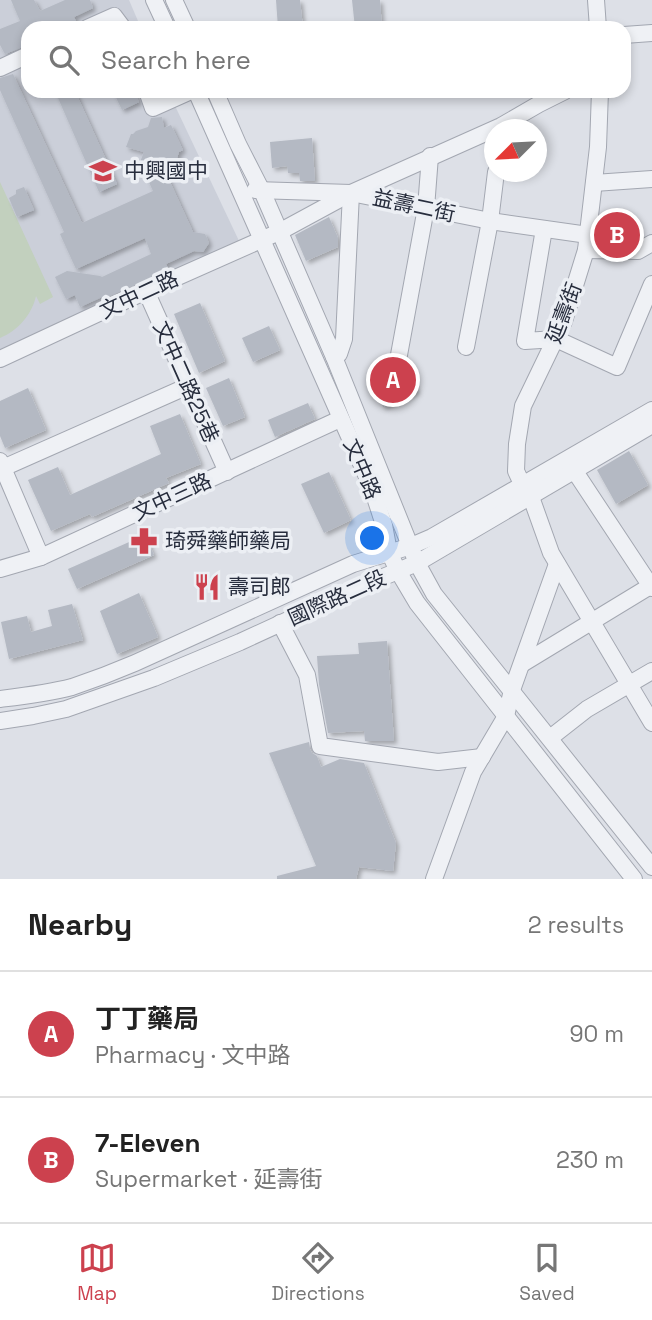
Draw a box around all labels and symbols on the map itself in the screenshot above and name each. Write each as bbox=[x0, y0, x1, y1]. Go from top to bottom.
north arrow bbox=[484, 119, 547, 182]
school or university icon: 中興國中 bbox=[88, 156, 118, 186]
place label: 中興國中 bbox=[124, 157, 208, 184]
street label: 益壽二街 bbox=[370, 184, 458, 227]
pin: B bbox=[594, 209, 640, 261]
street label: 文中二路 bbox=[95, 265, 183, 325]
street label: 延壽街 bbox=[540, 279, 587, 347]
street label: 文中二路25巷 bbox=[148, 317, 225, 447]
pin: A bbox=[370, 354, 416, 406]
street label: 文中路 bbox=[338, 435, 387, 503]
street label: 文中三路 bbox=[128, 467, 216, 527]
your location bbox=[355, 521, 389, 555]
pharmacy icon: 琦舜藥師藥局 bbox=[129, 526, 159, 556]
place label: 琦舜藥師藥局 bbox=[165, 527, 291, 554]
street label: 國際路二段 bbox=[283, 564, 390, 631]
restaurant icon: 壽司郎 bbox=[192, 572, 222, 602]
place label: 壽司郎 bbox=[228, 573, 291, 600]

